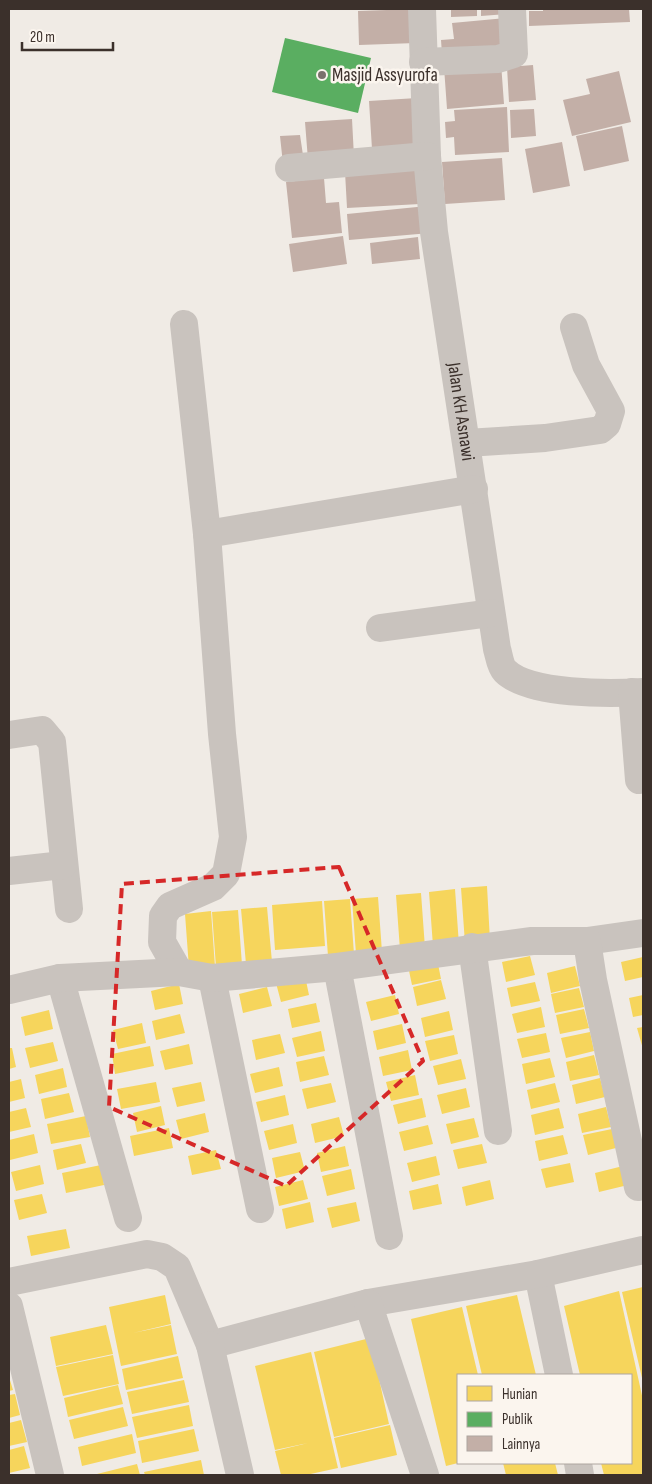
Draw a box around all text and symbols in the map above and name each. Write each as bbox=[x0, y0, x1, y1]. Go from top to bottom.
scale bar bbox=[22, 20, 114, 52]
text: 20 m bbox=[30, 28, 55, 47]
place label: Masjid Assyurofa bbox=[332, 64, 438, 87]
marker: Masjid Assyurofa bbox=[316, 69, 328, 81]
street label: Jalan KH Asnawi bbox=[442, 360, 480, 462]
legend bbox=[457, 1374, 632, 1464]
text: Hunian bbox=[502, 1385, 537, 1404]
text: Publik bbox=[502, 1410, 533, 1429]
text: Lainnya bbox=[502, 1435, 540, 1454]

